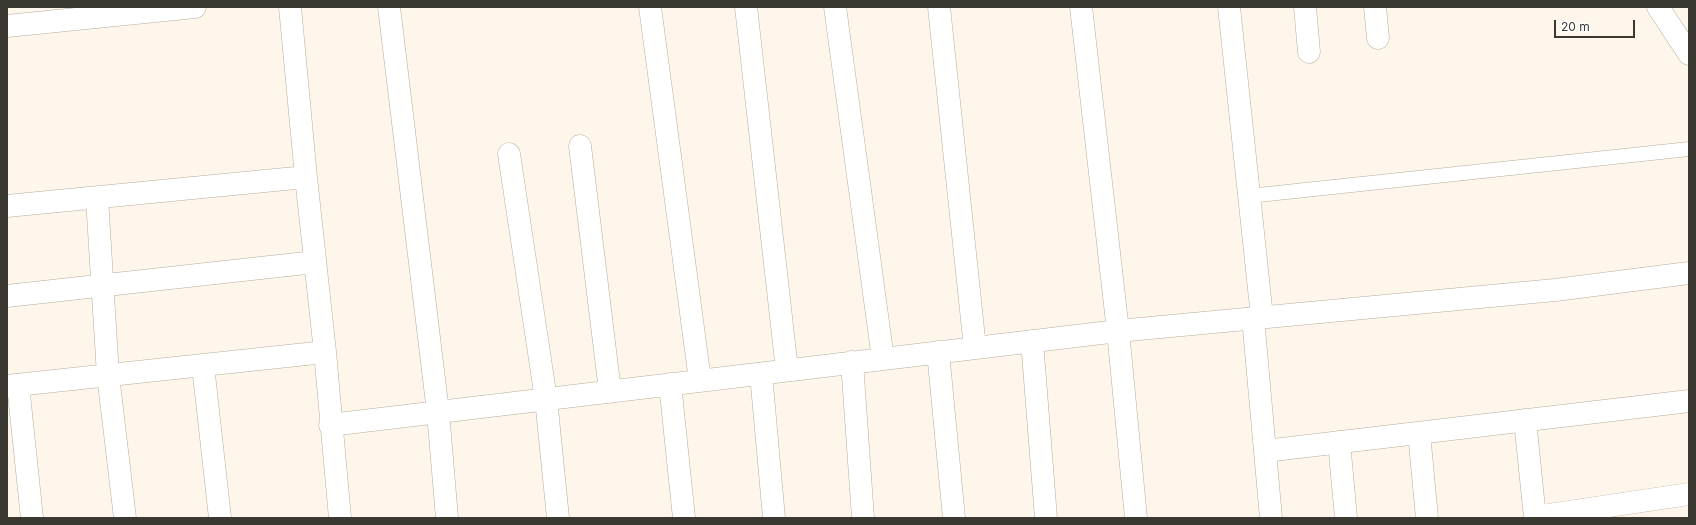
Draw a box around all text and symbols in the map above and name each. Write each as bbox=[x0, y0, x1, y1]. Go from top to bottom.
scale bar bbox=[1556, 12, 1637, 38]
text: 20 m bbox=[1561, 19, 1590, 34]

